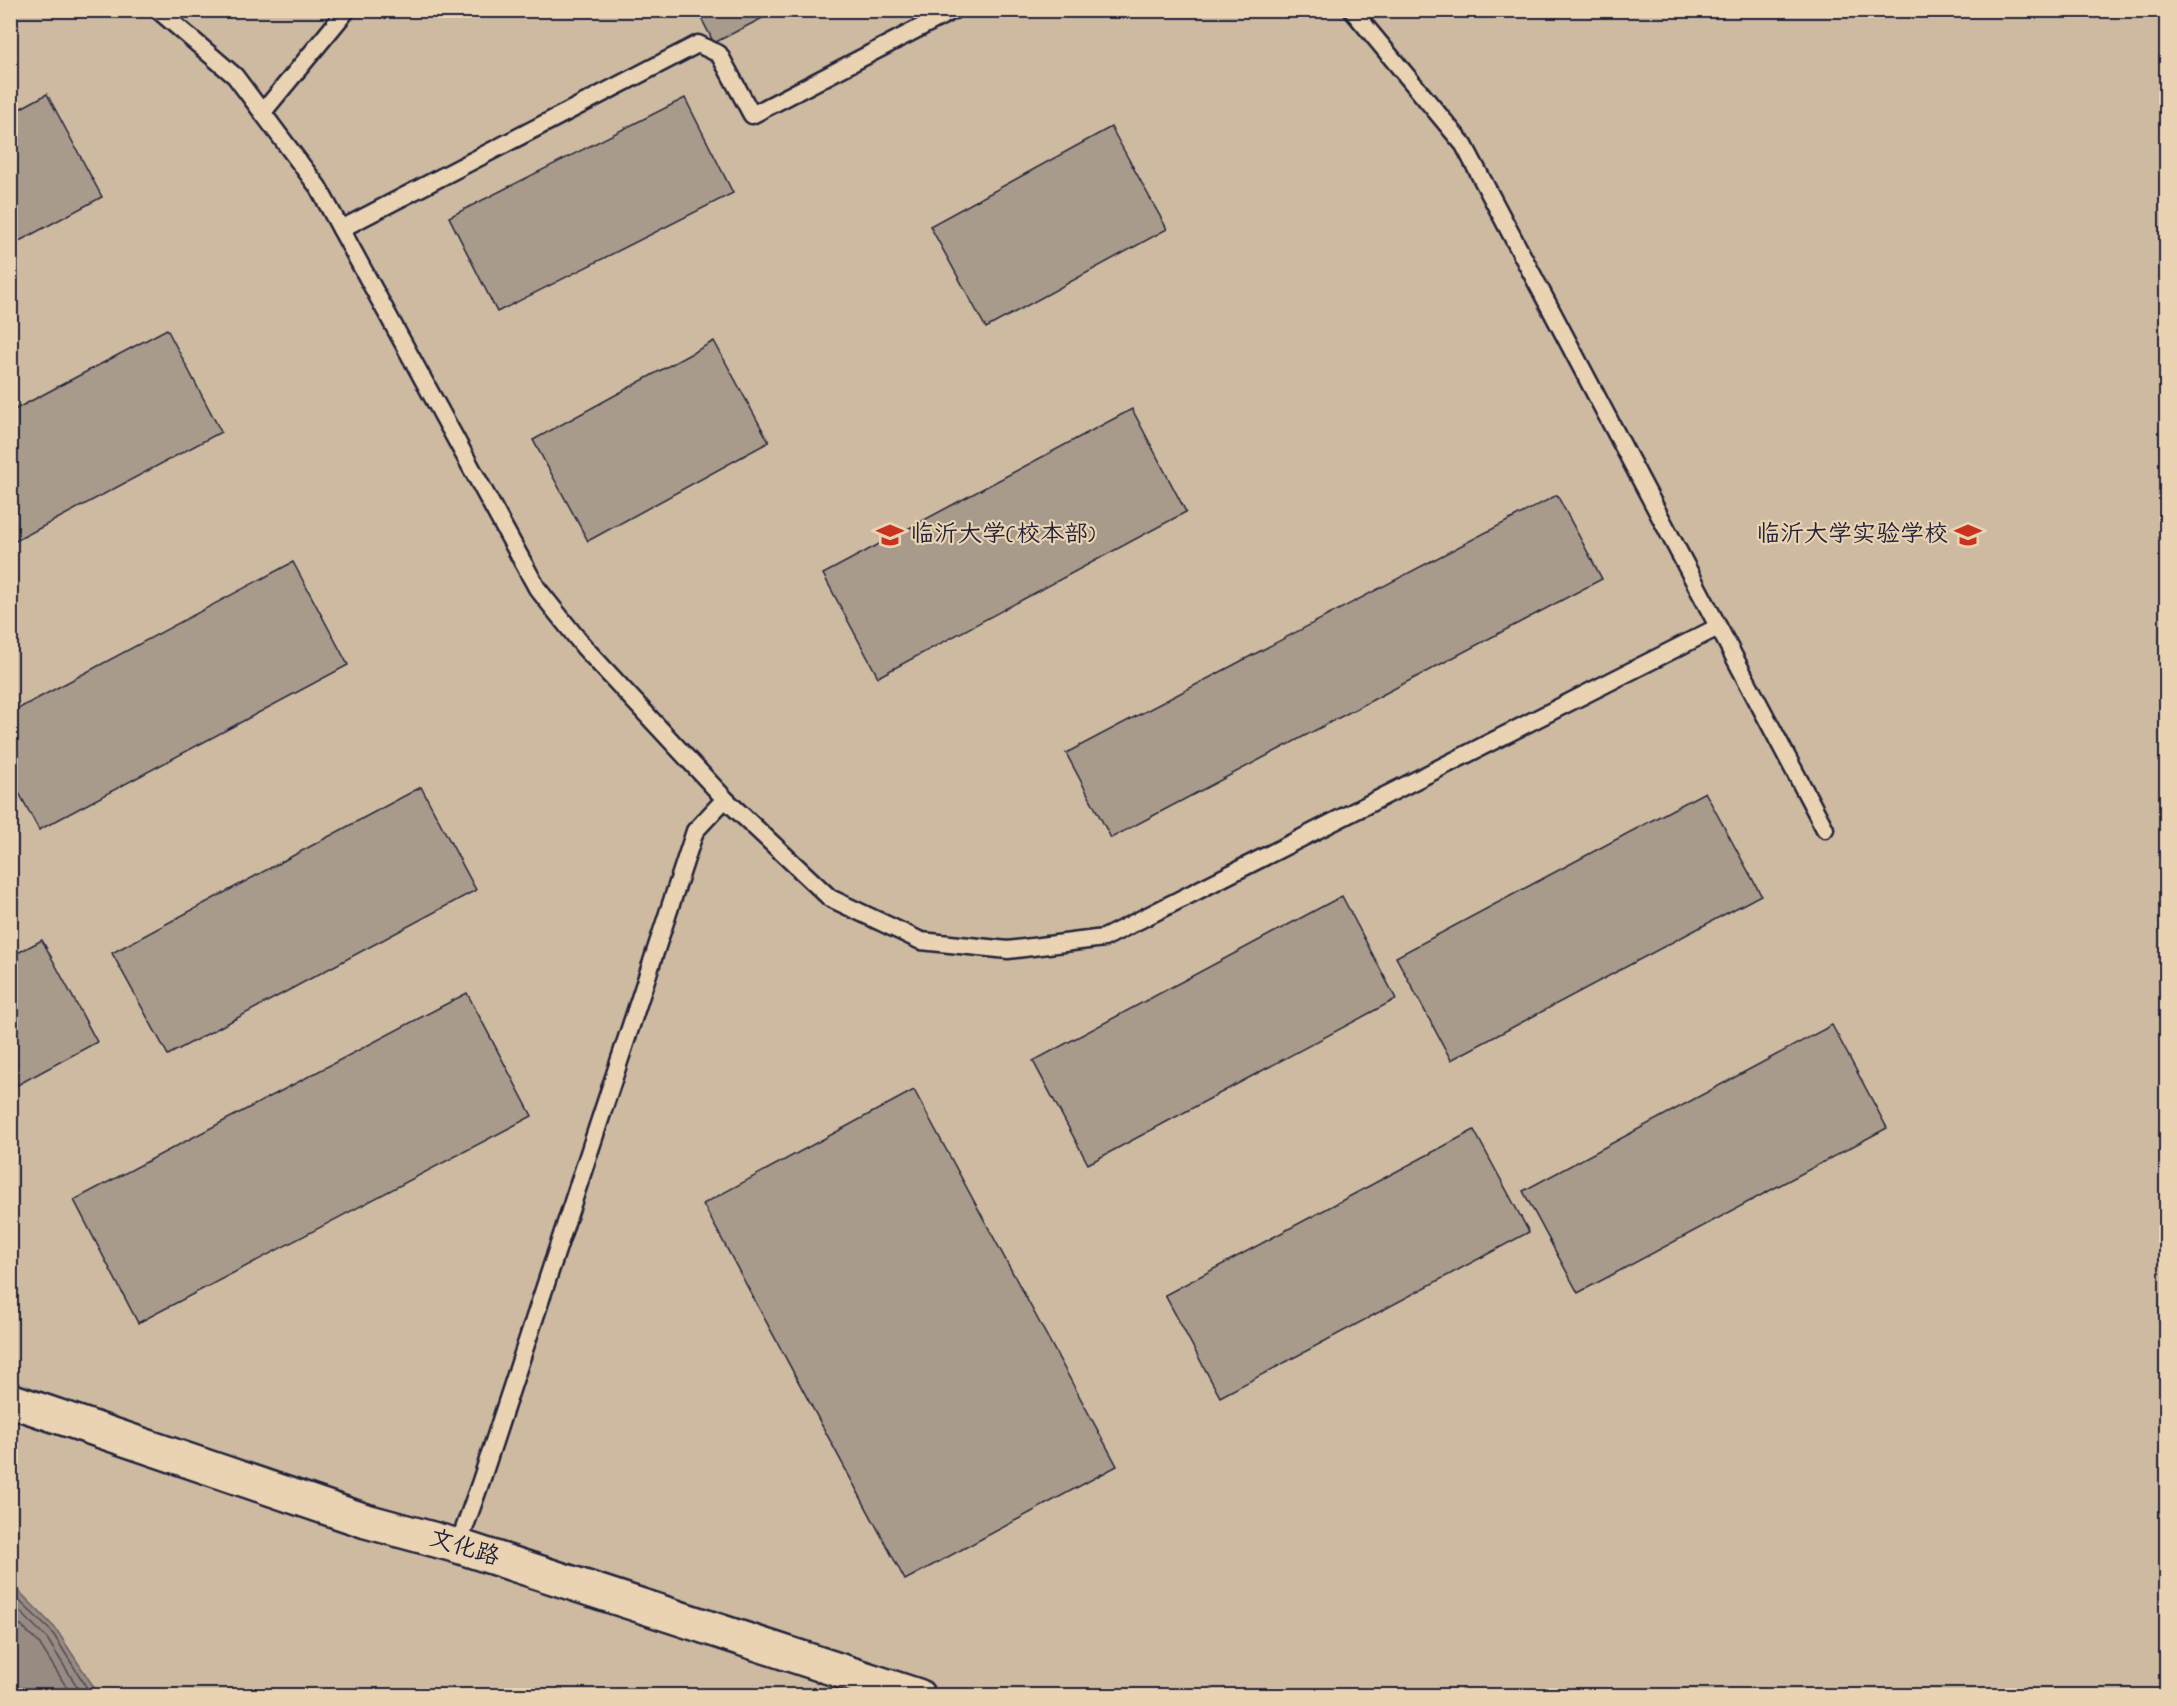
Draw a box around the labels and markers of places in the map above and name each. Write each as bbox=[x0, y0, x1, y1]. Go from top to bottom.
place label: 临沂大学(校本部) bbox=[910, 518, 1095, 553]
place label: 临沂大学实验学校 bbox=[1756, 518, 1948, 553]
school or university icon: 临沂大学(校本部) bbox=[875, 520, 905, 550]
school or university icon: 临沂大学实验学校 bbox=[1953, 520, 1983, 550]

